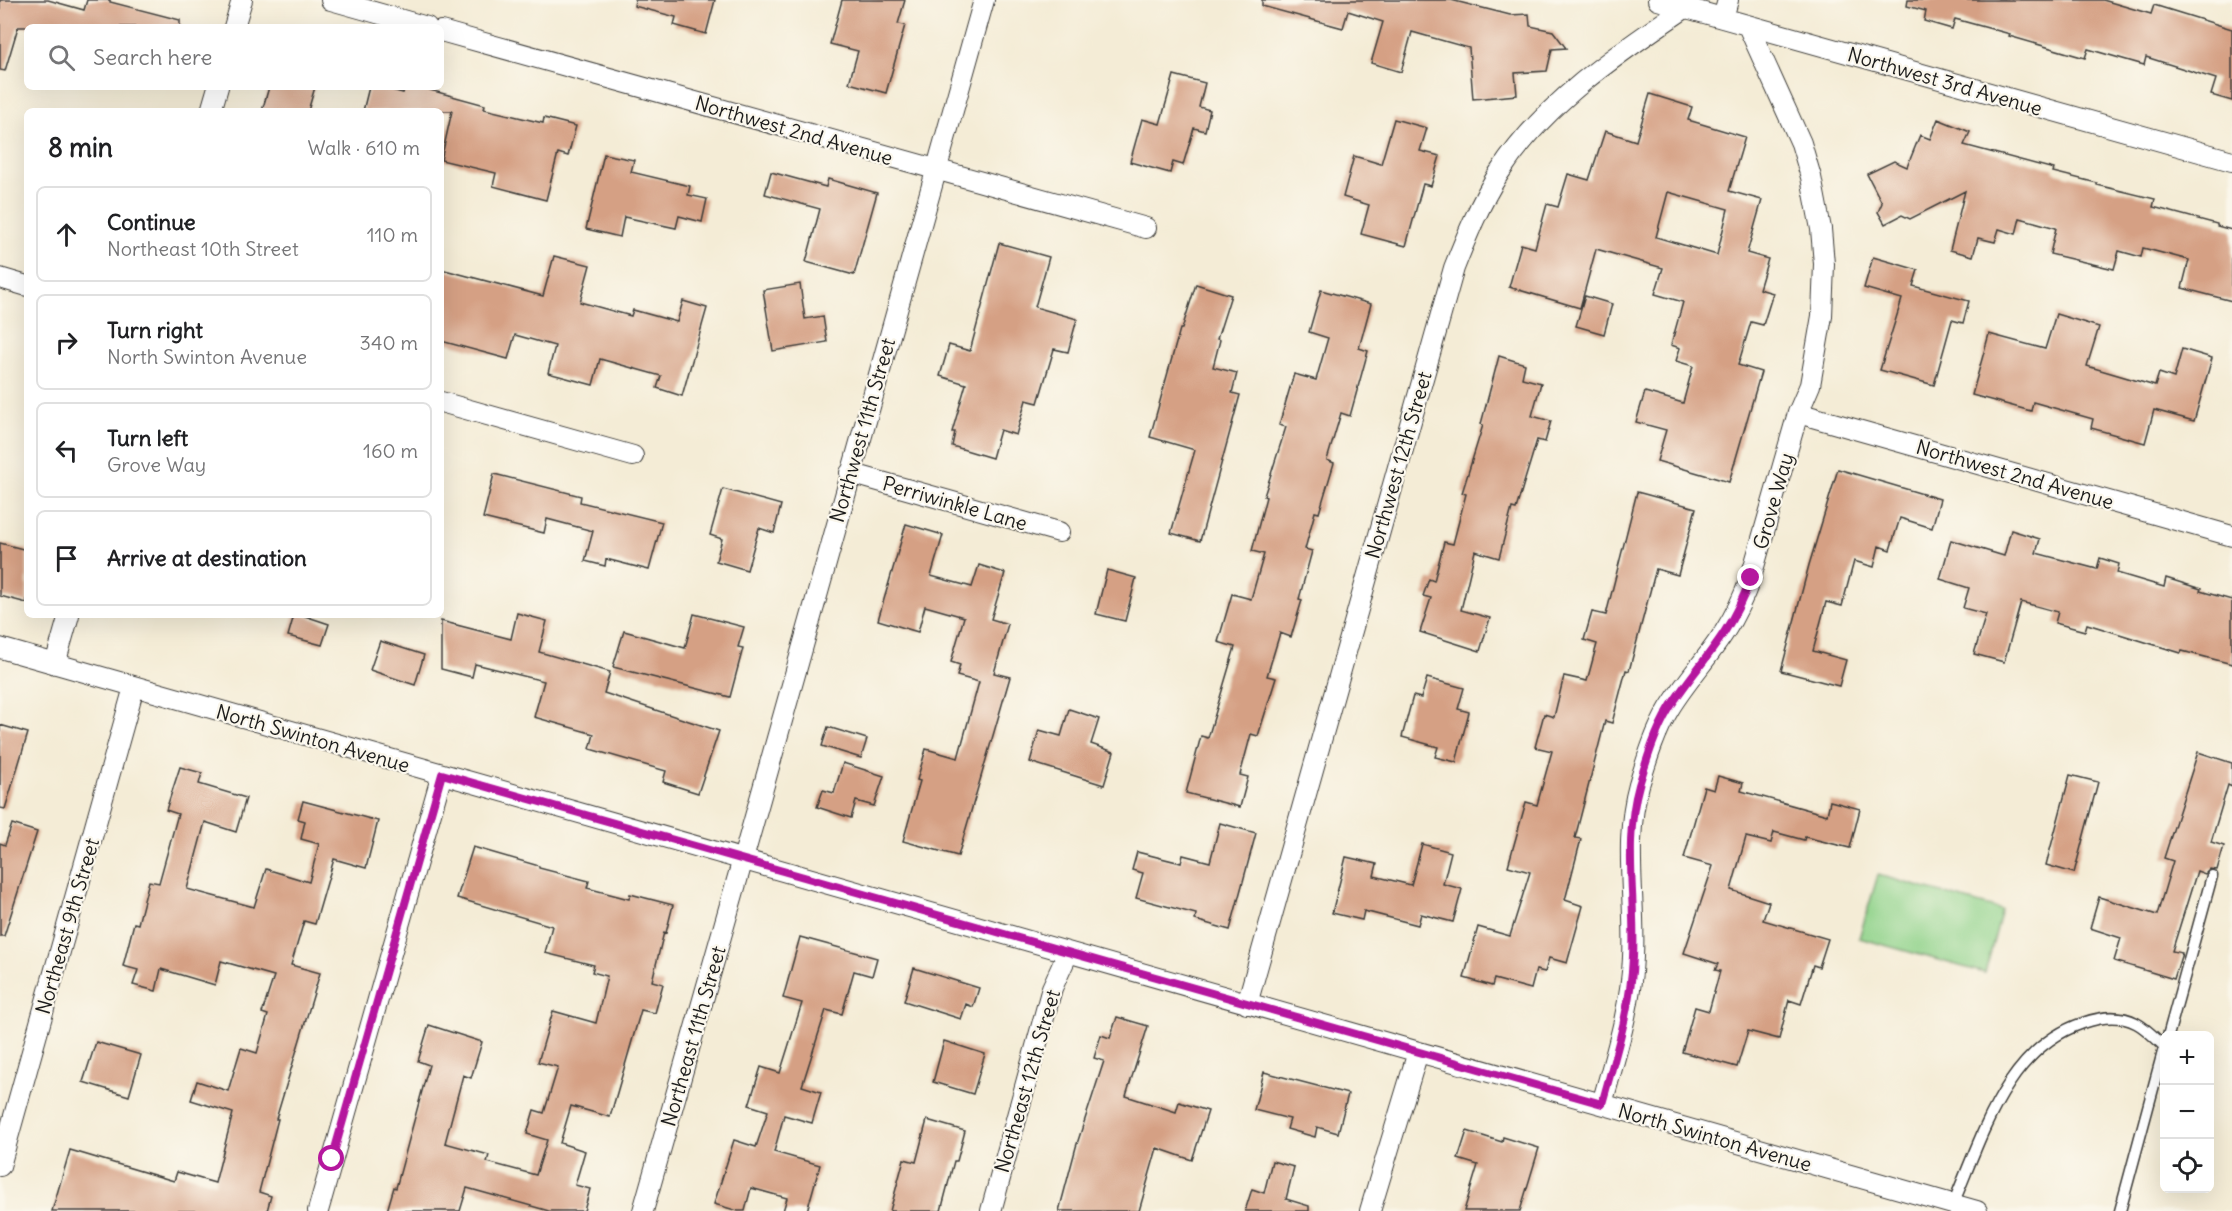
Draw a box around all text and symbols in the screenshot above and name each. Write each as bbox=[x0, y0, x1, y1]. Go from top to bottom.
search box bbox=[24, 24, 444, 90]
icon: search bbox=[45, 41, 78, 74]
street label: Northwest 3rd Avenue bbox=[1845, 41, 2045, 121]
text: Search here bbox=[93, 43, 212, 71]
street label: Northwest 2nd Avenue bbox=[692, 90, 896, 170]
text: 8 min bbox=[48, 131, 113, 164]
text: Walk · 610 m bbox=[307, 135, 420, 160]
text: Continue bbox=[107, 208, 196, 236]
icon: ahead bbox=[50, 218, 83, 251]
text: 110 m bbox=[367, 222, 418, 247]
text: Northeast 10th Street bbox=[107, 236, 299, 261]
text: Turn right bbox=[107, 316, 203, 344]
icon: right bbox=[50, 326, 83, 359]
text: 340 m bbox=[360, 330, 418, 355]
street label: Northwest 11th Street bbox=[824, 335, 900, 525]
text: North Swinton Avenue bbox=[107, 344, 307, 369]
street label: Northwest 12th Street bbox=[1359, 368, 1437, 562]
text: Turn left bbox=[107, 424, 188, 452]
icon: left bbox=[50, 434, 83, 467]
street label: Northwest 2nd Avenue bbox=[1913, 434, 2117, 514]
text: 160 m bbox=[363, 438, 418, 463]
street label: Grove Way bbox=[1747, 450, 1799, 552]
text: Grove Way bbox=[107, 452, 206, 477]
street label: Perriwinkle Lane bbox=[880, 470, 1030, 536]
icon: arrive bbox=[50, 542, 83, 575]
text: Arrive at destination bbox=[107, 544, 307, 572]
route end bbox=[1737, 564, 1763, 590]
street label: North Swinton Avenue bbox=[213, 698, 413, 778]
street label: Northeast 9th Street bbox=[30, 835, 104, 1017]
street label: Northeast 11th Street bbox=[655, 943, 731, 1129]
street label: Northeast 12th Street bbox=[989, 986, 1065, 1176]
map controls bbox=[2160, 1031, 2214, 1193]
button: + bbox=[2160, 1031, 2214, 1085]
button: − bbox=[2160, 1085, 2214, 1139]
street label: North Swinton Avenue bbox=[1615, 1097, 1815, 1177]
button: locate bbox=[2160, 1139, 2214, 1193]
route start bbox=[318, 1145, 344, 1171]

